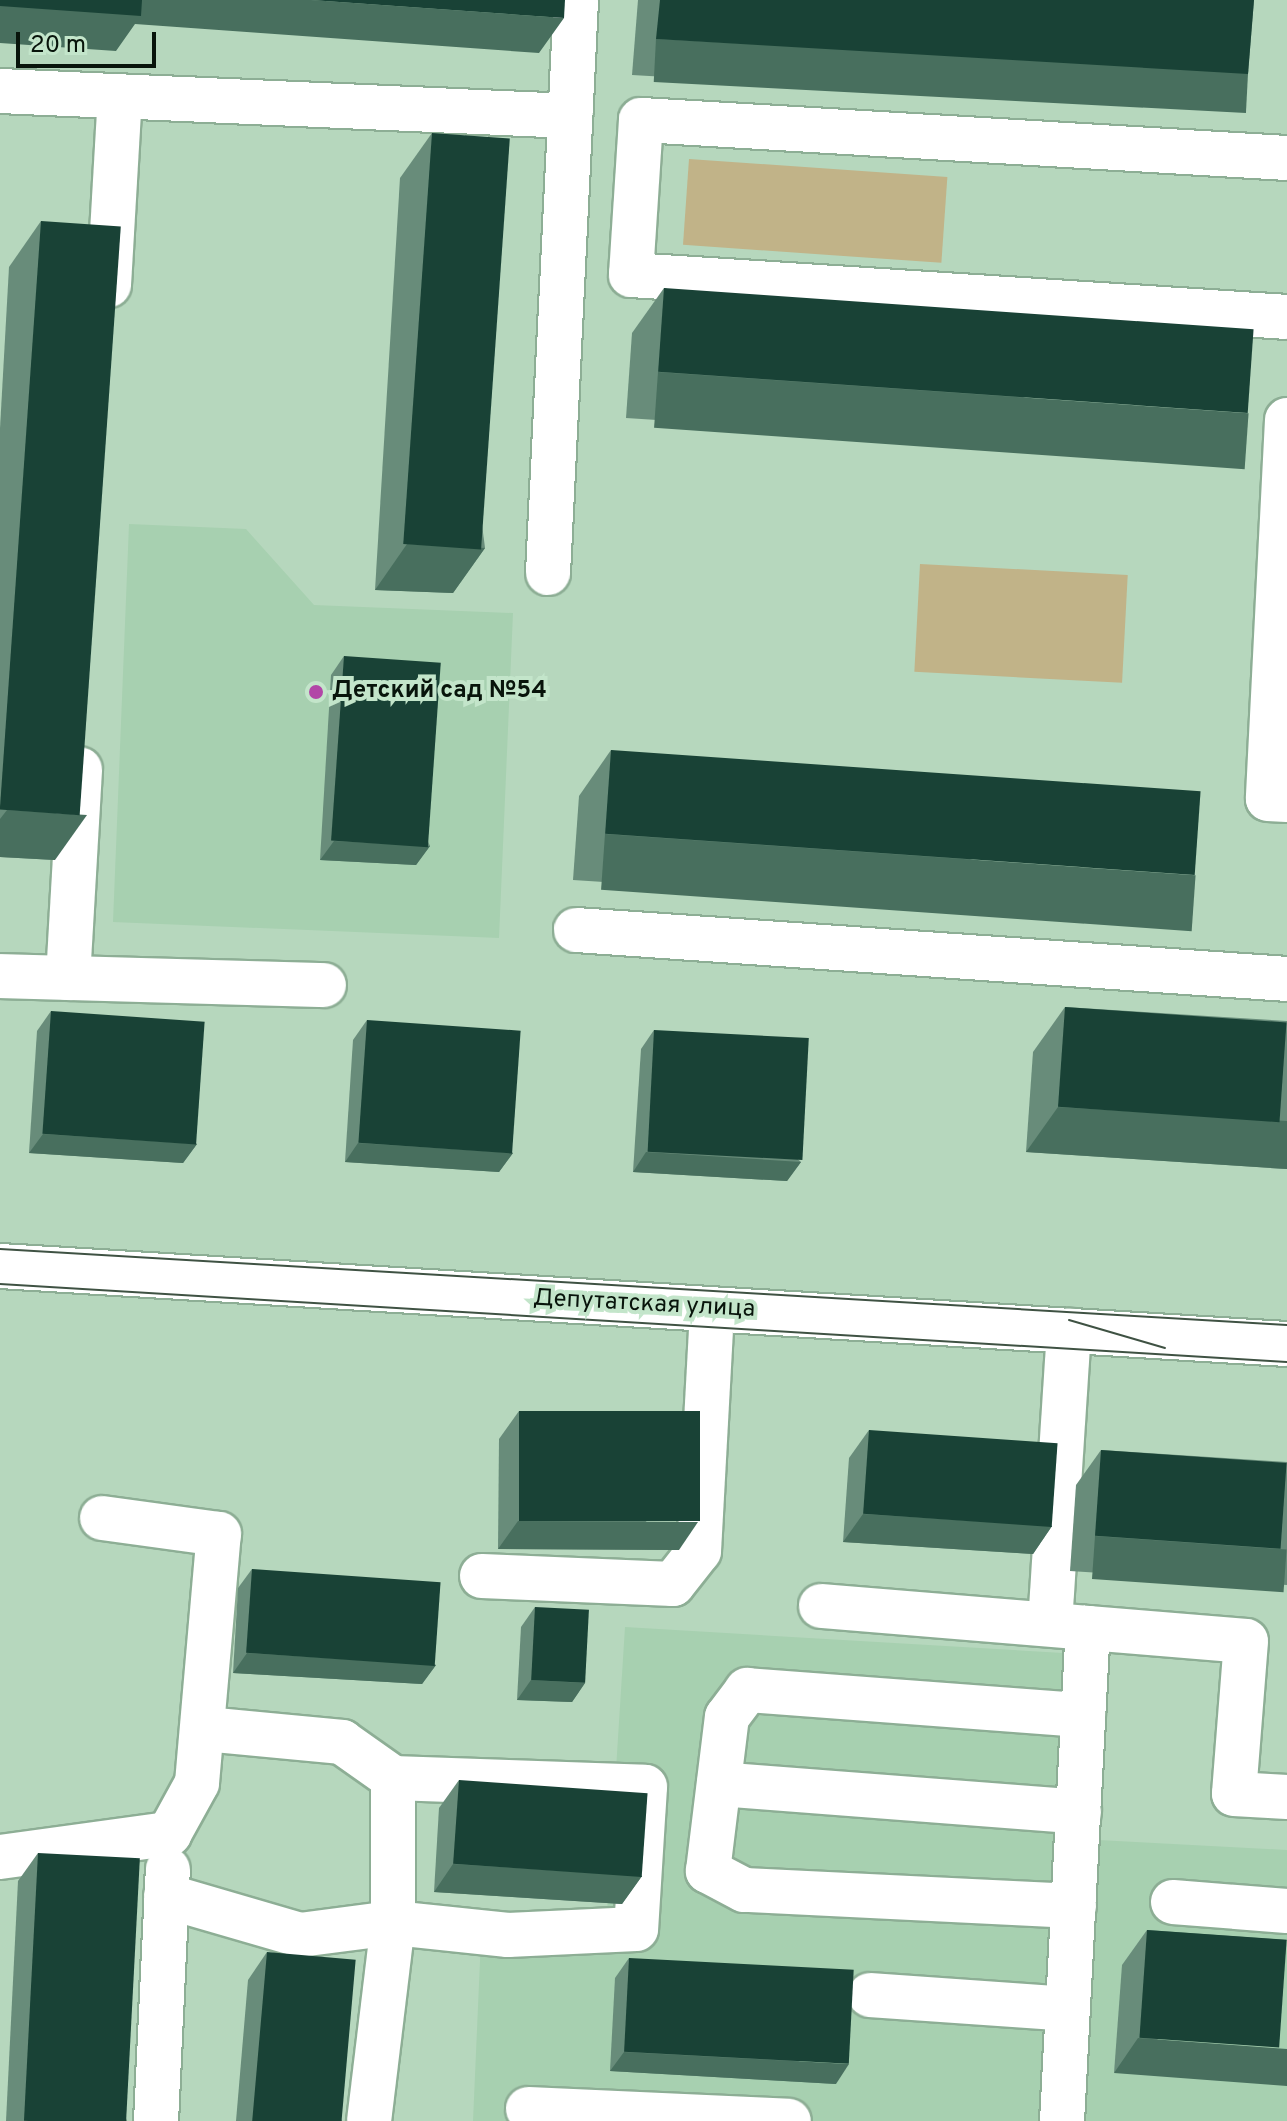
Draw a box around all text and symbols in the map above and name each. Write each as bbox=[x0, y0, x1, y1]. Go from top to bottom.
scale bar bbox=[20, 16, 160, 66]
text: 20 m bbox=[30, 31, 86, 61]
place label: Детский сад №54 bbox=[332, 678, 547, 706]
marker: Детский сад №54 bbox=[307, 683, 325, 701]
street label: Депутатская улица bbox=[532, 1285, 756, 1325]

